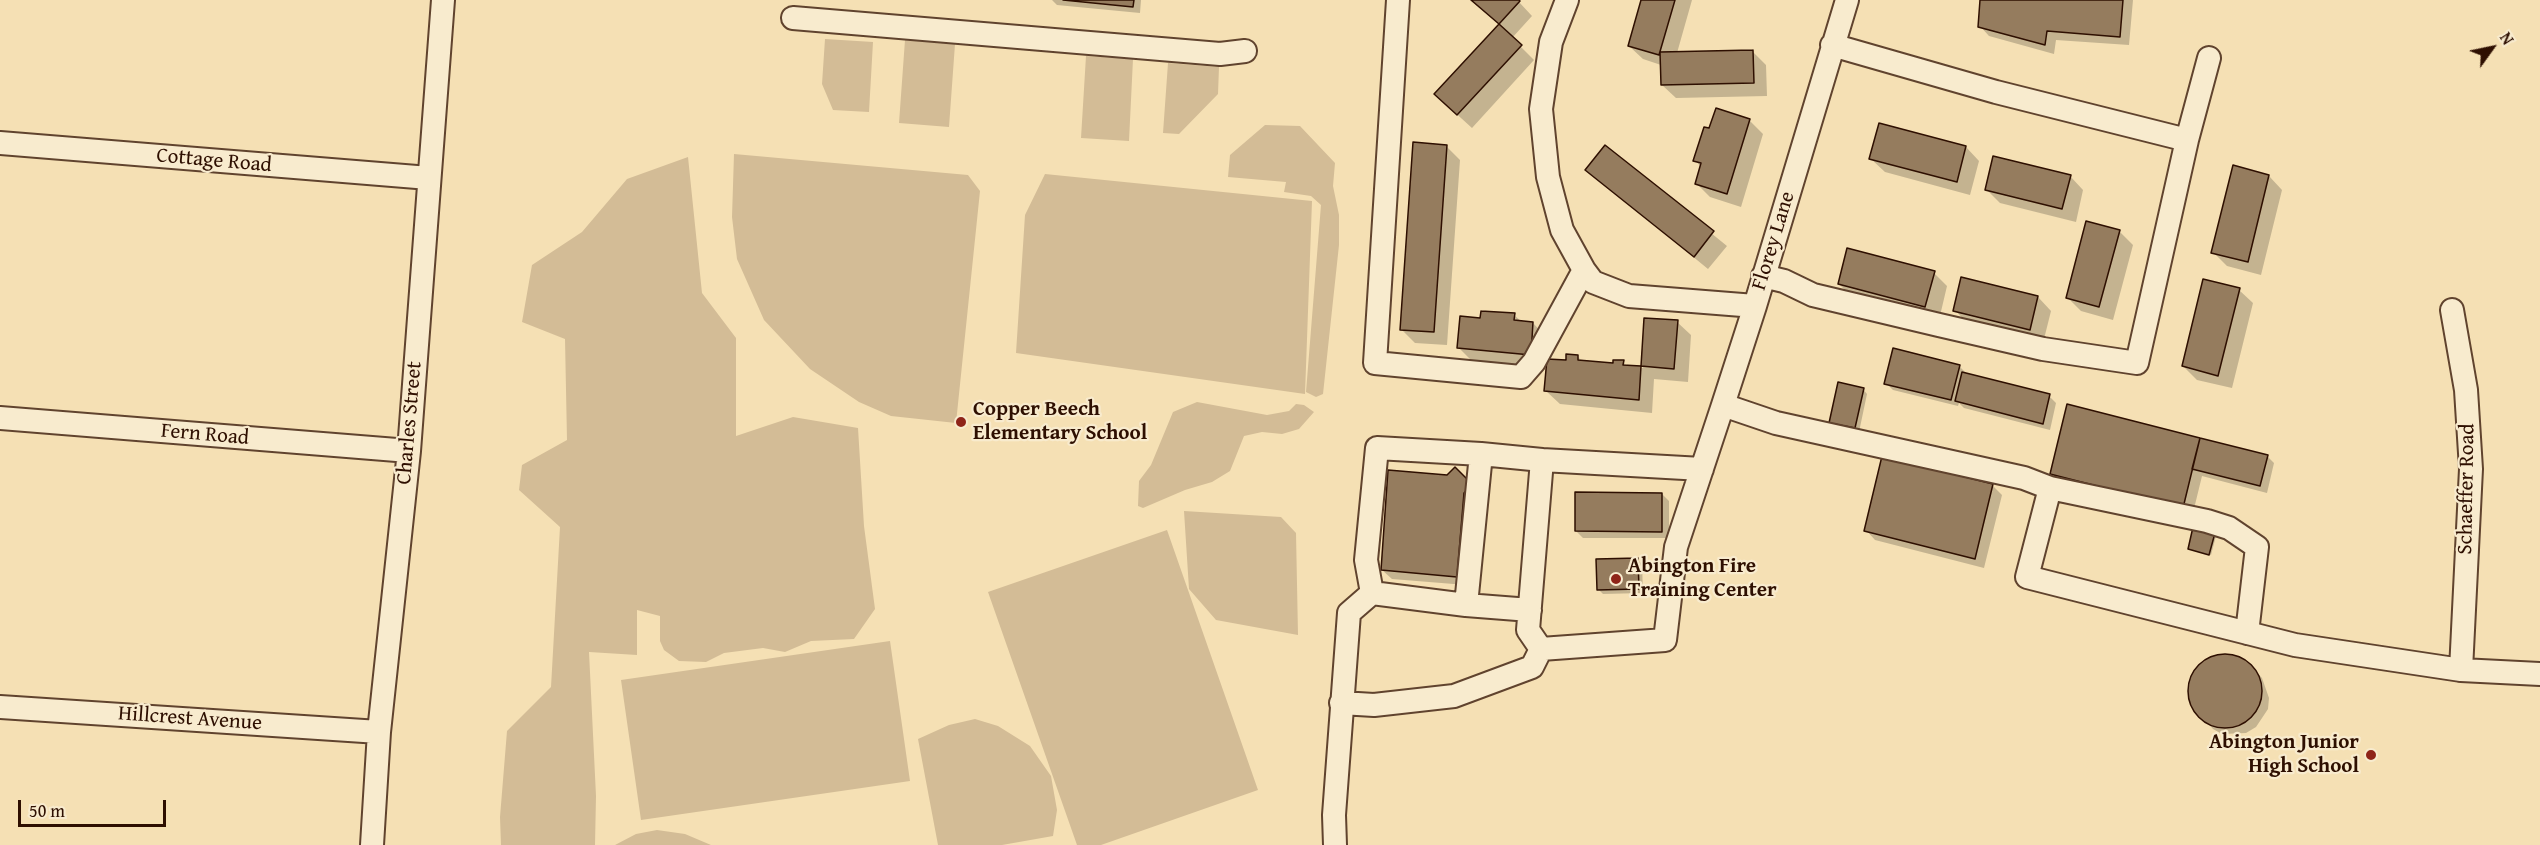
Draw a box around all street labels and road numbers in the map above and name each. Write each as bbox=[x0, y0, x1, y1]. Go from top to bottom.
street label: Cottage Road bbox=[155, 143, 273, 179]
street label: Florey Lane bbox=[1747, 189, 1801, 293]
street label: Charles Street bbox=[392, 360, 428, 486]
street label: Fern Road bbox=[160, 419, 250, 451]
street label: Schaeffer Road bbox=[2453, 423, 2481, 555]
street label: Hillcrest Avenue bbox=[117, 701, 263, 737]

